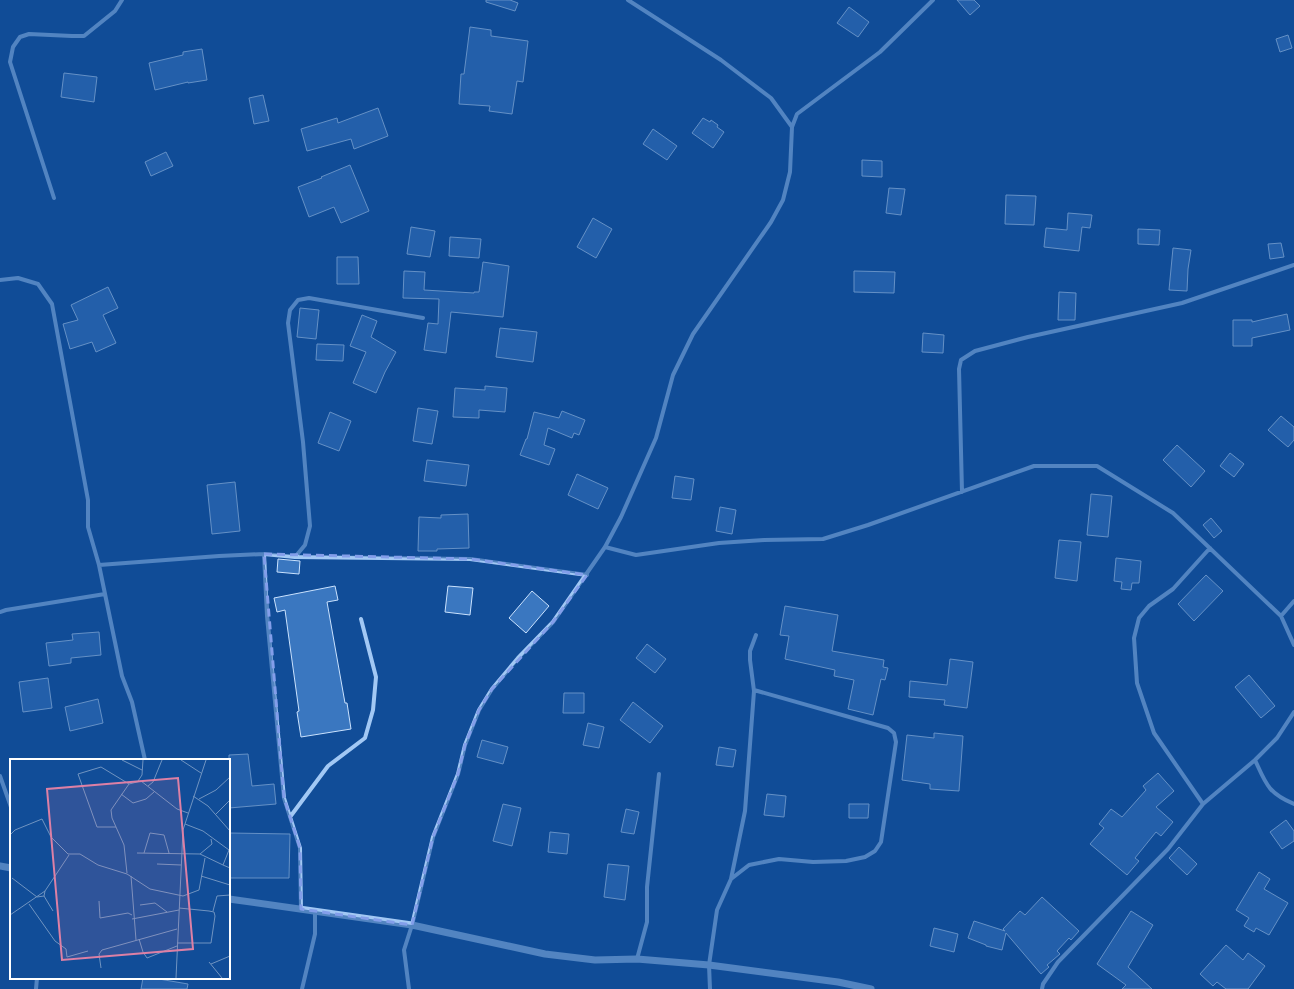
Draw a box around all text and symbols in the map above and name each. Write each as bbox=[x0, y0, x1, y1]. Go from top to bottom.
inset map bbox=[10, 759, 230, 979]

